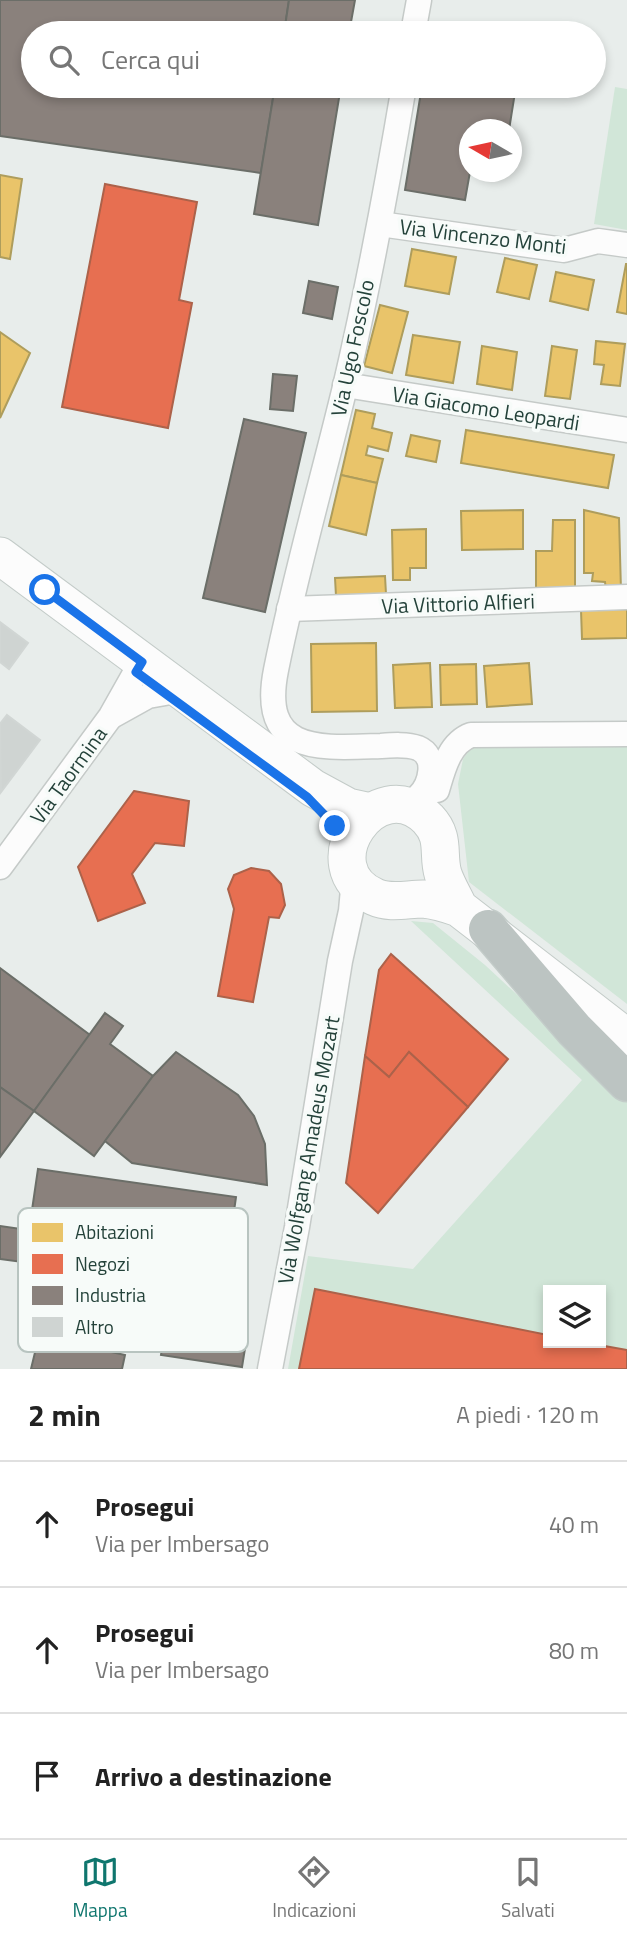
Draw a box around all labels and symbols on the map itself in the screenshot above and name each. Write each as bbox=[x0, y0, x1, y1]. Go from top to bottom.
north arrow bbox=[459, 119, 522, 182]
street label: Via Vincenzo Monti bbox=[398, 210, 568, 262]
street label: Via Ugo Foscolo bbox=[322, 277, 382, 419]
street label: Via Giacomo Leopardi bbox=[390, 377, 582, 439]
route start bbox=[29, 574, 60, 605]
street label: Via Vittorio Alfieri bbox=[381, 584, 535, 622]
street label: Via Taormina bbox=[22, 719, 115, 831]
route end bbox=[319, 810, 350, 841]
street label: Via Wolfgang Amadeus Mozart bbox=[269, 1013, 347, 1287]
legend bbox=[18, 1208, 248, 1352]
text: Abitazioni bbox=[75, 1217, 154, 1246]
text: Negozi bbox=[75, 1249, 130, 1278]
text: Industria bbox=[75, 1280, 146, 1309]
text: Altro bbox=[75, 1312, 114, 1341]

